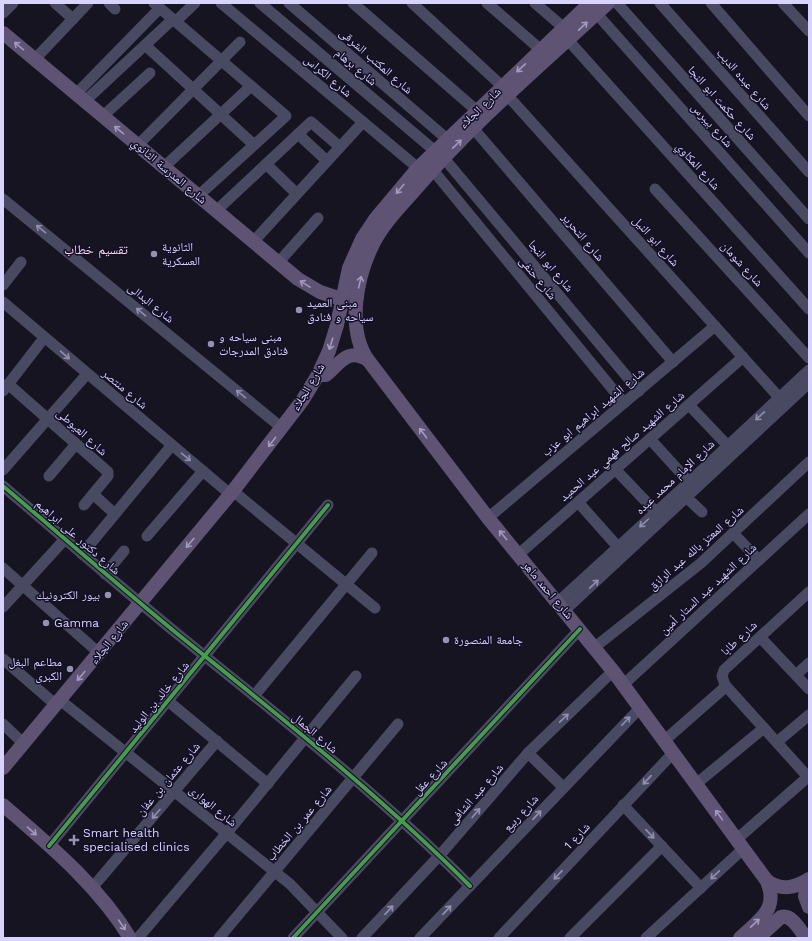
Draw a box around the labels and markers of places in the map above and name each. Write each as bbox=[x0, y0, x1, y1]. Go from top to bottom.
place label: الثانوية العسكرية bbox=[162, 240, 200, 268]
marker: الثانوية العسكرية bbox=[149, 249, 159, 259]
place label: مبنى العميد سياحه و فنادق bbox=[307, 296, 374, 324]
marker: مبنى العميد سياحه و فنادق bbox=[294, 305, 304, 315]
place label: مبنى سياحه و فنادق المدرجات bbox=[219, 330, 288, 358]
marker: مبنى سياحه و فنادق المدرجات bbox=[206, 339, 216, 349]
place label: بيور الكترونيك bbox=[36, 588, 100, 602]
marker: بيور الكترونيك bbox=[103, 590, 113, 600]
place label: Gamma bbox=[54, 616, 99, 630]
marker: Gamma bbox=[41, 618, 51, 628]
place label: جامعة المنصورة bbox=[454, 633, 523, 647]
marker: جامعة المنصورة bbox=[441, 635, 451, 645]
place label: مطاعم البغل الكبرى bbox=[8, 655, 62, 683]
marker: مطاعم البغل الكبرى bbox=[65, 664, 75, 674]
place label: Smart health specialised clinics bbox=[83, 826, 189, 854]
marker: Smart health specialised clinics bbox=[68, 834, 80, 846]

